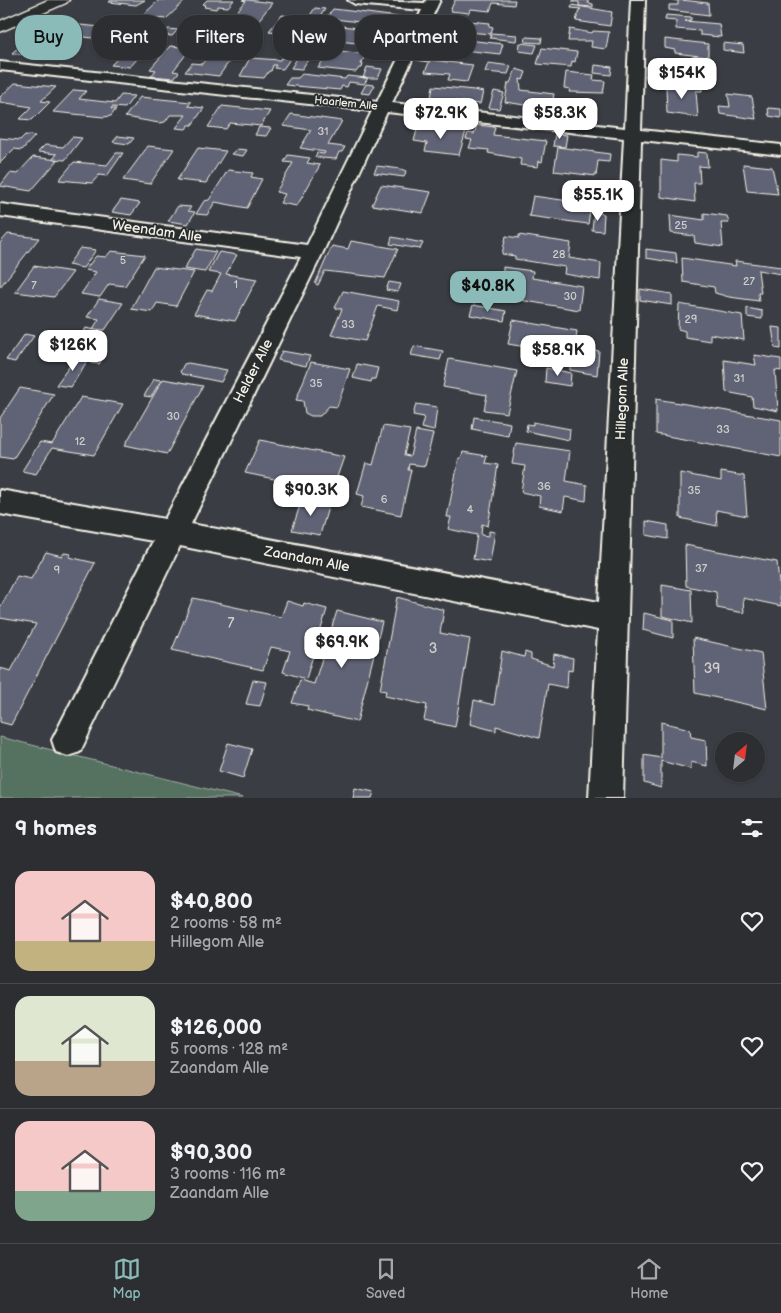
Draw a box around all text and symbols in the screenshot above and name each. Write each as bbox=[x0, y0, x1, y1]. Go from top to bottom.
chip: Buy bbox=[15, 15, 82, 60]
chip: Rent bbox=[92, 15, 167, 60]
chip: Filters bbox=[177, 15, 263, 60]
chip: New bbox=[273, 15, 345, 60]
chip: Apartment bbox=[355, 15, 476, 60]
pin: $154K bbox=[647, 58, 717, 100]
text: $154K bbox=[659, 64, 705, 83]
street label: Haarlem Alle bbox=[314, 93, 379, 113]
pin: $72.9K bbox=[400, 98, 482, 140]
pin: $58.3K bbox=[519, 98, 601, 140]
text: $72.9K bbox=[415, 104, 467, 123]
text: $58.3K bbox=[533, 104, 587, 123]
house number: 31 bbox=[317, 125, 329, 138]
pin: $55.1K bbox=[557, 180, 639, 222]
text: $55.1K bbox=[573, 186, 623, 205]
street label: Weendam Alle bbox=[111, 216, 203, 246]
house number: 25 bbox=[675, 219, 687, 232]
house number: 28 bbox=[553, 248, 565, 261]
house number: 5 bbox=[120, 254, 126, 267]
pin: $40.8K bbox=[447, 270, 529, 313]
house number: 27 bbox=[743, 275, 756, 288]
text: $40.8K bbox=[461, 277, 515, 296]
house number: 1 bbox=[234, 278, 238, 291]
house number: 7 bbox=[31, 279, 37, 292]
house number: 30 bbox=[563, 290, 577, 303]
house number: 29 bbox=[685, 313, 697, 326]
house number: 33 bbox=[341, 318, 355, 331]
pin: $126K bbox=[38, 330, 108, 372]
pin: $58.9K bbox=[517, 334, 599, 377]
text: $126K bbox=[49, 336, 97, 355]
street label: Helder Alle bbox=[230, 336, 276, 406]
text: $58.9K bbox=[531, 341, 585, 360]
street label: Hillegom Alle bbox=[612, 358, 632, 440]
house number: 31 bbox=[733, 372, 745, 385]
house number: 35 bbox=[309, 377, 323, 390]
house number: 30 bbox=[166, 410, 180, 423]
house number: 33 bbox=[716, 423, 730, 436]
house number: 12 bbox=[75, 435, 86, 448]
pin: $90.3K bbox=[270, 474, 352, 517]
house number: 36 bbox=[537, 480, 551, 493]
text: $90.3K bbox=[284, 481, 338, 500]
house number: 35 bbox=[687, 484, 701, 497]
house number: 6 bbox=[381, 493, 388, 506]
house number: 4 bbox=[467, 503, 474, 516]
street label: Zaandam Alle bbox=[262, 542, 351, 576]
house number: 37 bbox=[695, 562, 708, 575]
house number: 9 bbox=[54, 564, 60, 577]
house number: 7 bbox=[228, 615, 235, 632]
pin: $69.9K bbox=[301, 626, 383, 669]
text: $69.9K bbox=[315, 633, 369, 652]
house number: 3 bbox=[429, 640, 437, 657]
house number: 39 bbox=[704, 660, 720, 677]
north arrow bbox=[715, 732, 765, 782]
map controls bbox=[715, 732, 765, 782]
icon: filters bbox=[738, 814, 766, 842]
text: 9 homes bbox=[15, 816, 97, 841]
text: $40,800 bbox=[170, 889, 253, 914]
icon: home bbox=[55, 891, 115, 951]
icon: heart bbox=[738, 907, 766, 935]
text: 2 rooms · 58 m² bbox=[170, 914, 282, 933]
text: Hillegom Alle bbox=[170, 933, 264, 952]
text: $126,000 bbox=[170, 1015, 262, 1040]
icon: home bbox=[55, 1016, 115, 1076]
icon: heart bbox=[738, 1032, 766, 1060]
text: 5 rooms · 128 m² bbox=[170, 1040, 288, 1059]
text: Zaandam Alle bbox=[170, 1059, 269, 1078]
text: $90,300 bbox=[170, 1140, 252, 1165]
icon: home bbox=[55, 1141, 115, 1201]
icon: heart bbox=[738, 1157, 766, 1185]
text: 3 rooms · 116 m² bbox=[170, 1165, 286, 1184]
text: Zaandam Alle bbox=[170, 1184, 269, 1203]
tab: Map bbox=[113, 1255, 141, 1302]
tab: Saved bbox=[366, 1255, 405, 1302]
tab: Home bbox=[630, 1255, 668, 1302]

